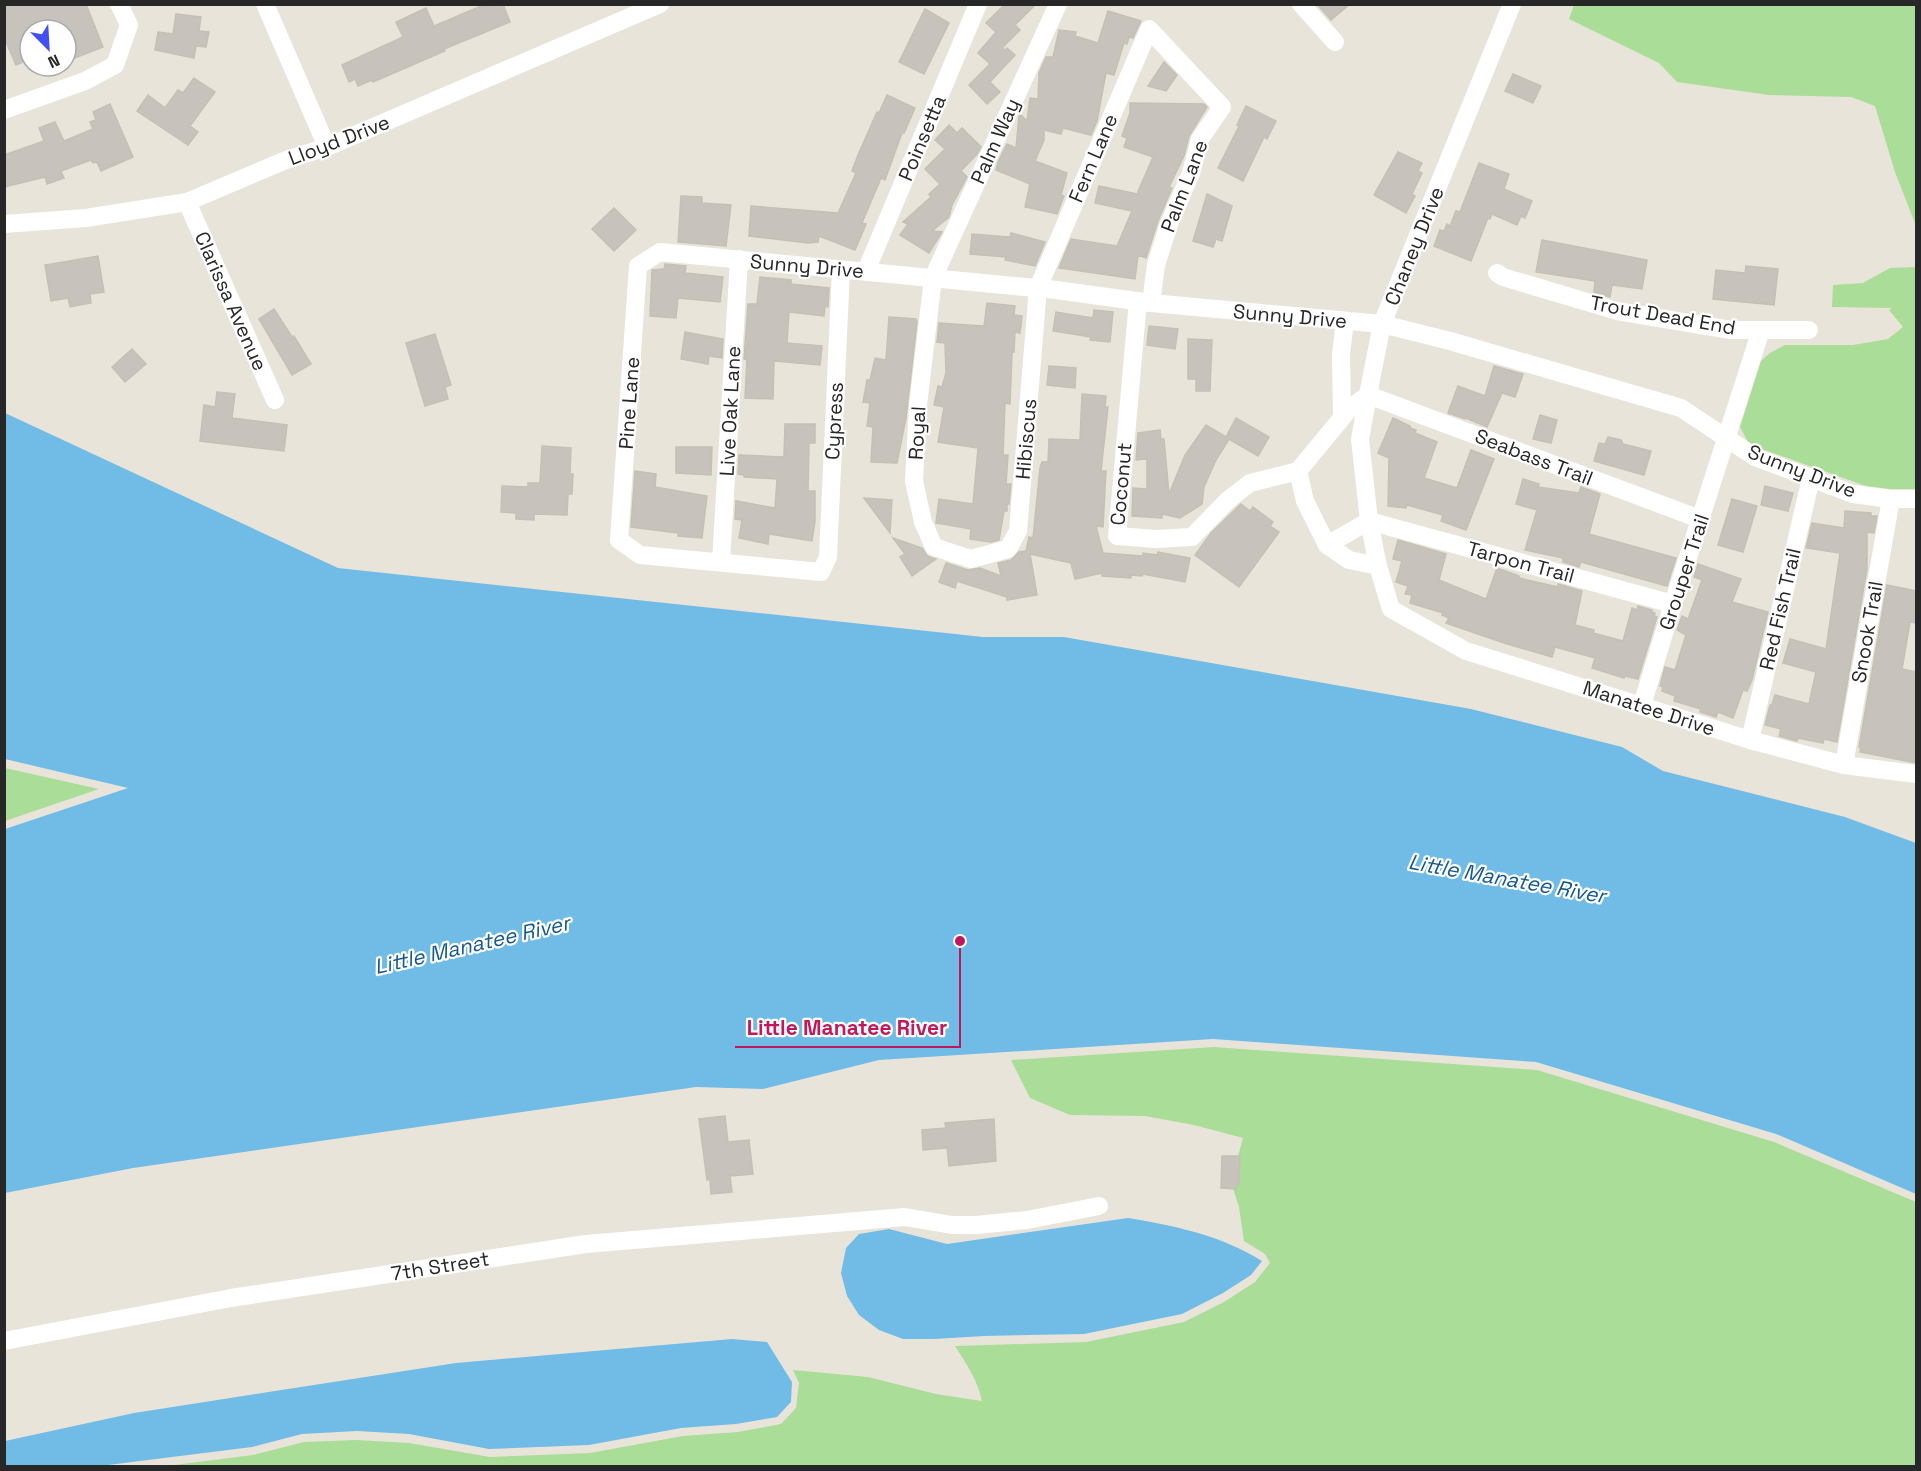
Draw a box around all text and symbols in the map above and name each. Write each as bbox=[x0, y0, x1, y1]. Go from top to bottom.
north arrow bbox=[18, 18, 78, 78]
text: N bbox=[45, 49, 63, 73]
street label: Poinsetta bbox=[892, 91, 952, 185]
street label: Palm Way bbox=[965, 94, 1025, 188]
street label: Lloyd Drive bbox=[285, 109, 393, 171]
street label: Fern Lane bbox=[1063, 110, 1123, 206]
street label: Palm Lane bbox=[1154, 136, 1214, 236]
street label: Chaney Drive bbox=[1378, 183, 1450, 309]
street label: Clarissa Avenue bbox=[189, 227, 273, 375]
street label: Sunny Drive bbox=[749, 248, 865, 284]
street label: Trout Dead End bbox=[1588, 289, 1738, 341]
street label: Sunny Drive bbox=[1232, 298, 1348, 334]
street label: Live Oak Lane bbox=[714, 345, 746, 477]
street label: Pine Lane bbox=[613, 356, 645, 450]
street label: Cypress bbox=[819, 381, 849, 461]
street label: Hibiscus bbox=[1010, 397, 1042, 481]
street label: Royal bbox=[903, 406, 931, 460]
street label: Seabass Trail bbox=[1471, 423, 1597, 491]
street label: Sunny Drive bbox=[1744, 438, 1860, 504]
street label: Coconut bbox=[1104, 441, 1138, 527]
street label: Grouper Trail bbox=[1653, 511, 1715, 633]
street label: Tarpon Trail bbox=[1465, 535, 1577, 589]
street label: Red Fish Trail bbox=[1753, 545, 1807, 673]
street label: Snook Trail bbox=[1845, 579, 1889, 685]
street label: Manatee Drive bbox=[1580, 674, 1718, 742]
water label: Little Manatee River bbox=[1406, 848, 1610, 910]
water label: Little Manatee River bbox=[372, 908, 574, 980]
callout: Little Manatee River bbox=[735, 1008, 960, 1047]
text: Little Manatee River bbox=[747, 1014, 947, 1041]
street label: 7th Street bbox=[389, 1245, 491, 1287]

